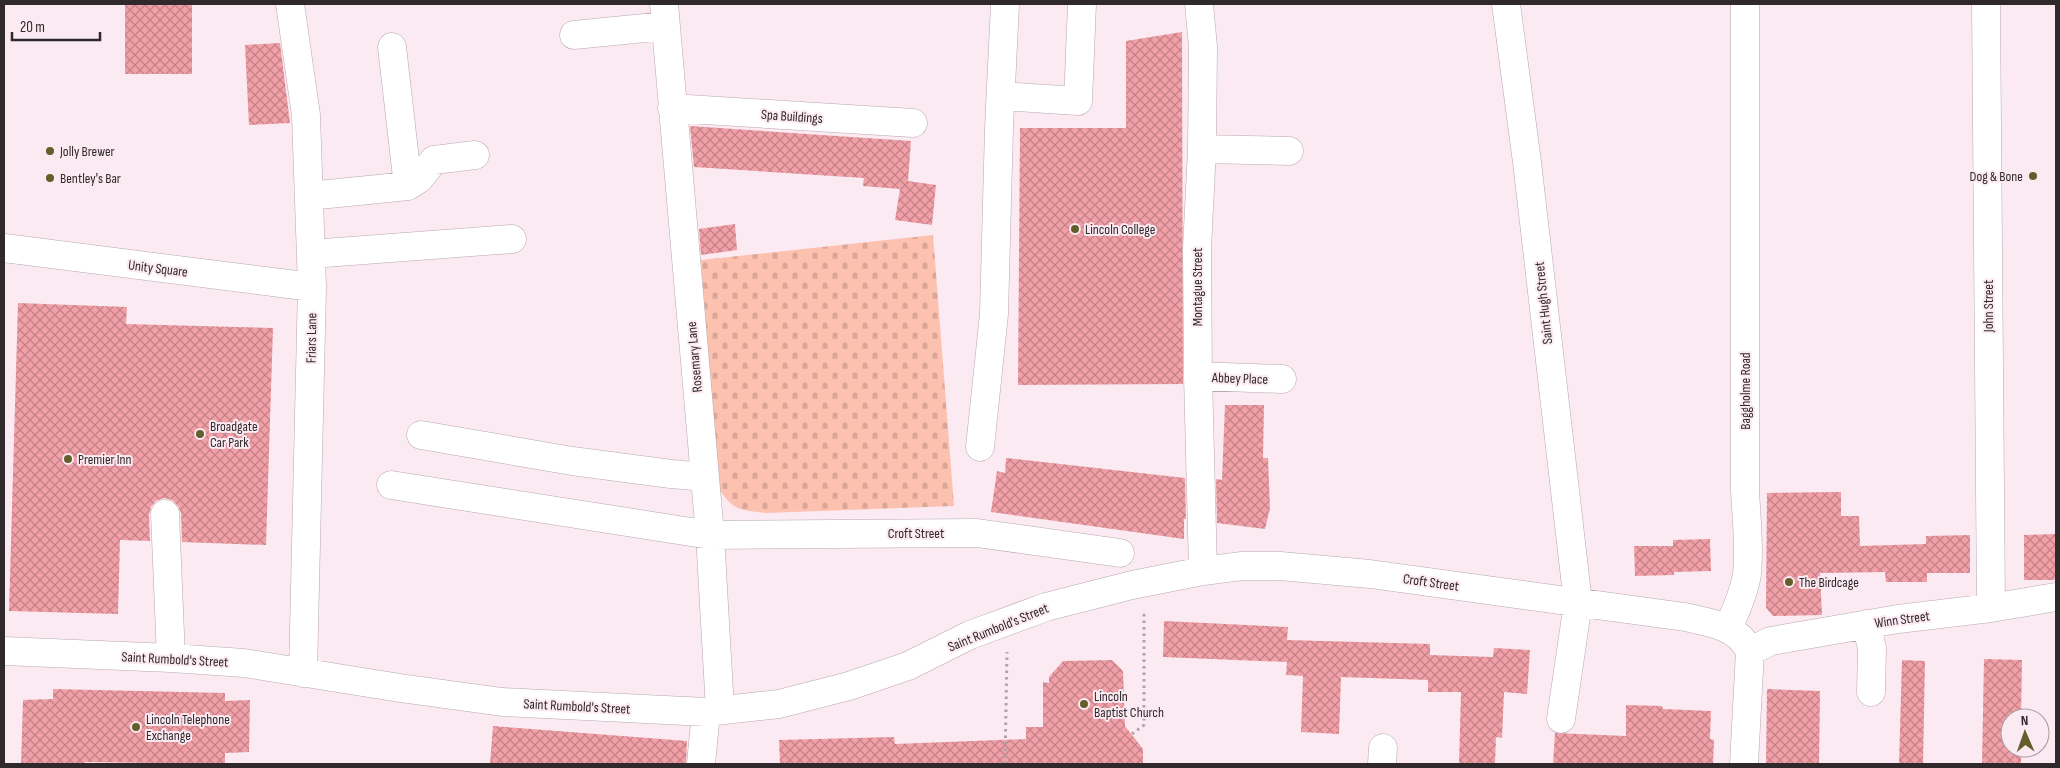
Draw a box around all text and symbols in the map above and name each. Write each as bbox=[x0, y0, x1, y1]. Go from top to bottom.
scale bar bbox=[12, 10, 100, 42]
text: 20 m bbox=[20, 18, 45, 37]
street label: Spa Buildings bbox=[761, 106, 823, 127]
place label: Jolly Brewer bbox=[59, 143, 115, 160]
marker: Jolly Brewer bbox=[44, 145, 56, 157]
place label: Dog & Bone bbox=[1970, 168, 2023, 185]
place label: Bentley's Bar bbox=[60, 170, 121, 187]
marker: Dog & Bone bbox=[2027, 170, 2039, 182]
marker: Bentley's Bar bbox=[44, 172, 56, 184]
place label: Lincoln College bbox=[1085, 221, 1155, 238]
marker: Lincoln College bbox=[1069, 223, 1081, 235]
street label: Montague Street bbox=[1189, 248, 1206, 326]
street label: Unity Square bbox=[127, 256, 189, 281]
street label: Saint Hugh Street bbox=[1531, 261, 1556, 345]
street label: John Street bbox=[1980, 280, 1997, 333]
street label: Friars Lane bbox=[303, 313, 320, 363]
street label: Rosemary Lane bbox=[683, 321, 706, 393]
street label: Baggholme Road bbox=[1737, 352, 1754, 430]
street label: Abbey Place bbox=[1211, 369, 1268, 388]
place label: Broadgate Car Park bbox=[210, 418, 258, 451]
marker: Broadgate Car Park bbox=[194, 428, 206, 440]
place label: Premier Inn bbox=[78, 451, 132, 468]
marker: Premier Inn bbox=[62, 453, 74, 465]
street label: Croft Street bbox=[888, 525, 944, 542]
street label: Croft Street bbox=[1402, 570, 1460, 595]
place label: The Birdcage bbox=[1799, 574, 1859, 591]
marker: The Birdcage bbox=[1783, 576, 1795, 588]
street label: Saint Rumbold's Street bbox=[945, 600, 1051, 655]
street label: Winn Street bbox=[1873, 607, 1931, 632]
street label: Saint Rumbold's Street bbox=[121, 648, 229, 671]
place label: Lincoln Baptist Church bbox=[1094, 688, 1164, 721]
street label: Saint Rumbold's Street bbox=[523, 695, 631, 718]
marker: Lincoln Baptist Church bbox=[1078, 698, 1090, 710]
north arrow bbox=[2000, 708, 2050, 758]
place label: Lincoln Telephone Exchange bbox=[146, 711, 230, 744]
text: N bbox=[2021, 712, 2029, 729]
marker: Lincoln Telephone Exchange bbox=[130, 721, 142, 733]

